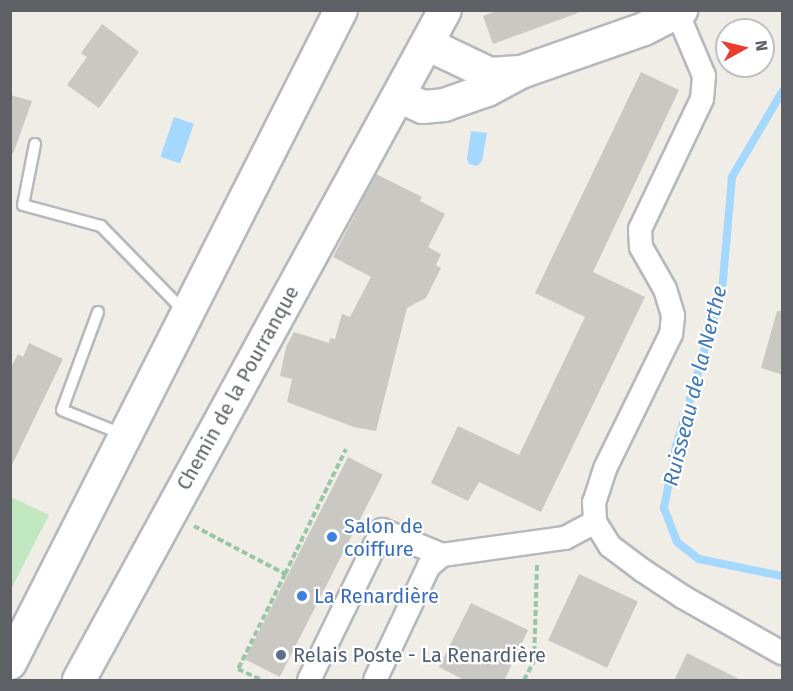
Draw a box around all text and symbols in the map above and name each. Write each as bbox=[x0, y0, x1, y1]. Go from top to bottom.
north arrow bbox=[715, 18, 775, 78]
text: N bbox=[751, 39, 771, 52]
street label: Chemin de la Pourranque bbox=[172, 282, 304, 494]
water label: Ruisseau de la Nerthe bbox=[658, 283, 732, 489]
place label: Salon de coiffure bbox=[344, 514, 423, 561]
marker: Salon de coiffure bbox=[325, 530, 339, 544]
place label: La Renardière bbox=[314, 584, 439, 608]
marker: La Renardière bbox=[295, 589, 309, 603]
place label: Relais Poste - La Renardière bbox=[293, 643, 546, 667]
marker: Relais Poste - La Renardière bbox=[274, 648, 288, 662]

